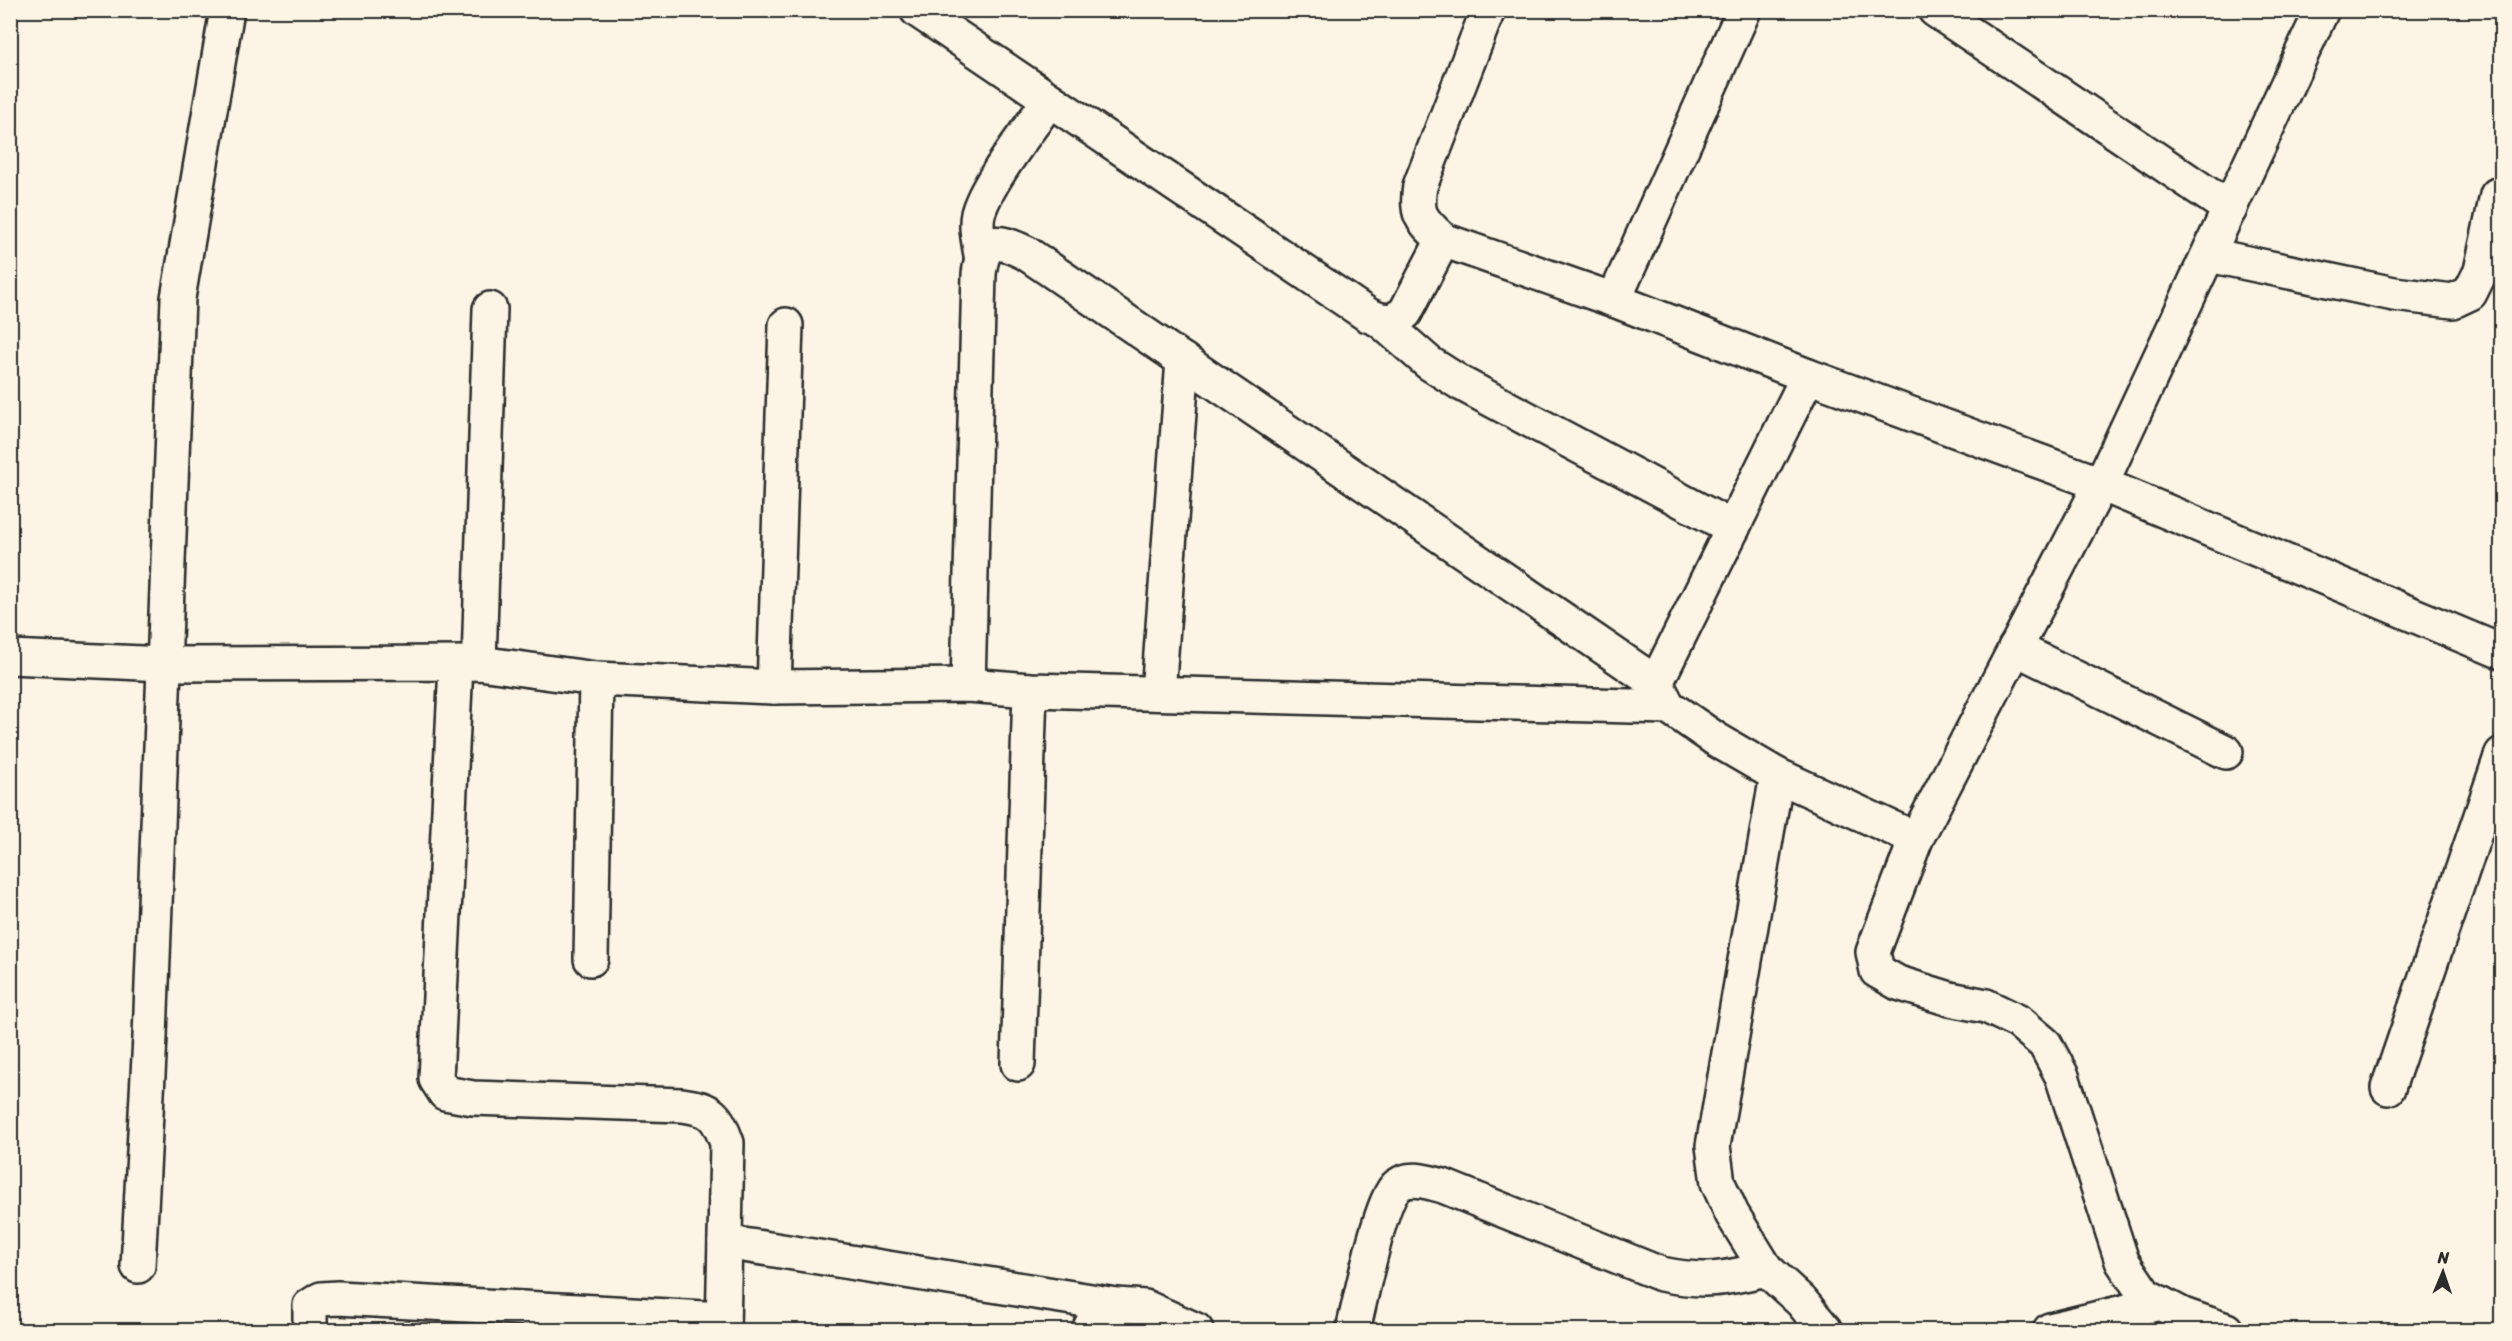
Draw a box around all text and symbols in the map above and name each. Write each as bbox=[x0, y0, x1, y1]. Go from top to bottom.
north arrow bbox=[2413, 1242, 2473, 1302]
text: N bbox=[2436, 1243, 2450, 1272]

